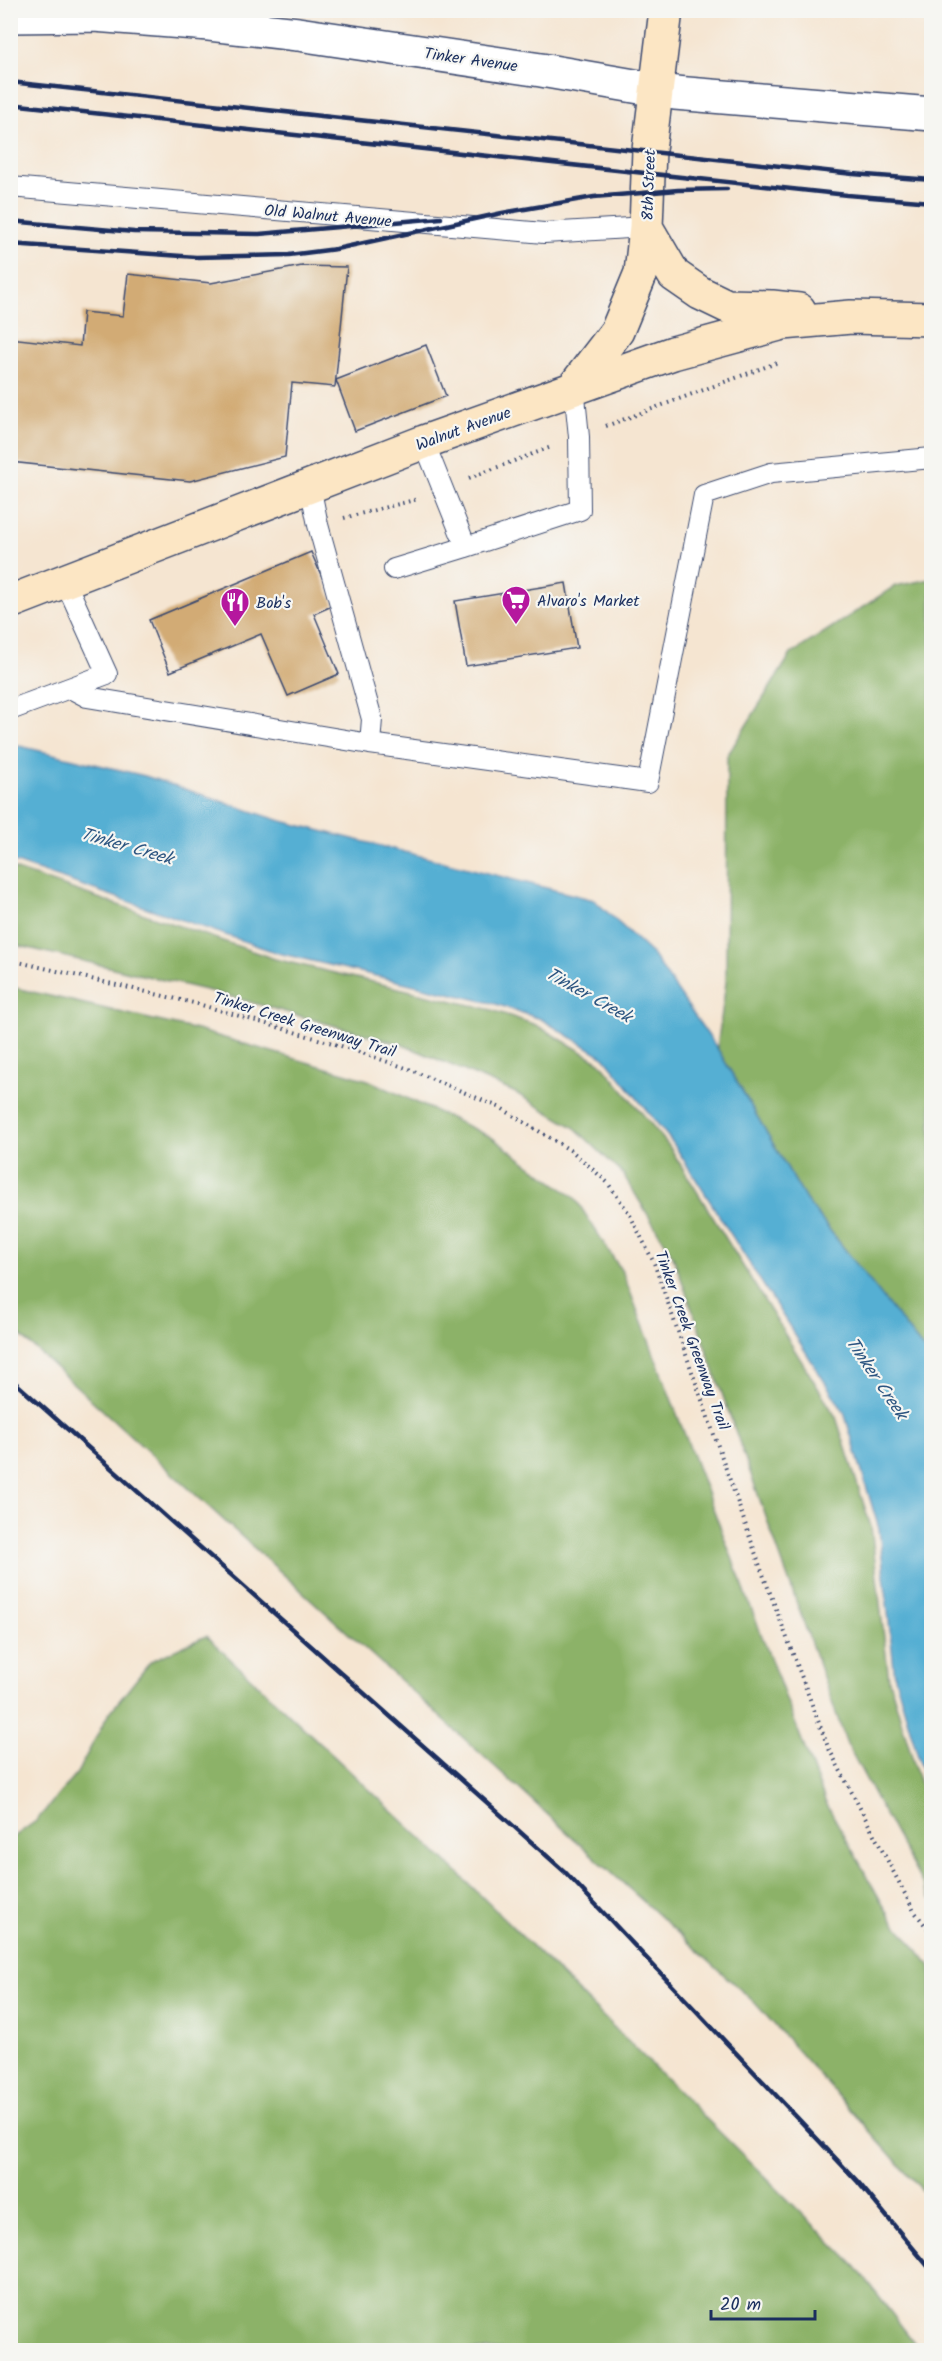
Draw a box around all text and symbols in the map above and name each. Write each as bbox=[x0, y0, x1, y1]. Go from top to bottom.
street label: Tinker Avenue bbox=[422, 42, 519, 79]
street label: 8th Street bbox=[636, 148, 663, 221]
street label: Old Walnut Avenue bbox=[263, 198, 393, 235]
street label: Walnut Avenue bbox=[412, 401, 515, 458]
supermarket icon: Alvaro's Market bbox=[500, 584, 532, 626]
restaurant icon: Bob's bbox=[219, 586, 251, 628]
place label: Alvaro's Market bbox=[537, 589, 640, 614]
place label: Bob's bbox=[256, 591, 291, 616]
water label: Tinker Creek bbox=[77, 820, 179, 875]
water label: Tinker Creek bbox=[540, 961, 639, 1033]
street label: Tinker Creek Greenway Trail bbox=[210, 986, 399, 1065]
street label: Tinker Creek Greenway Trail bbox=[647, 1247, 736, 1434]
water label: Tinker Creek bbox=[837, 1332, 916, 1428]
scale bar bbox=[711, 2283, 814, 2321]
text: 20 m bbox=[720, 2291, 761, 2320]

